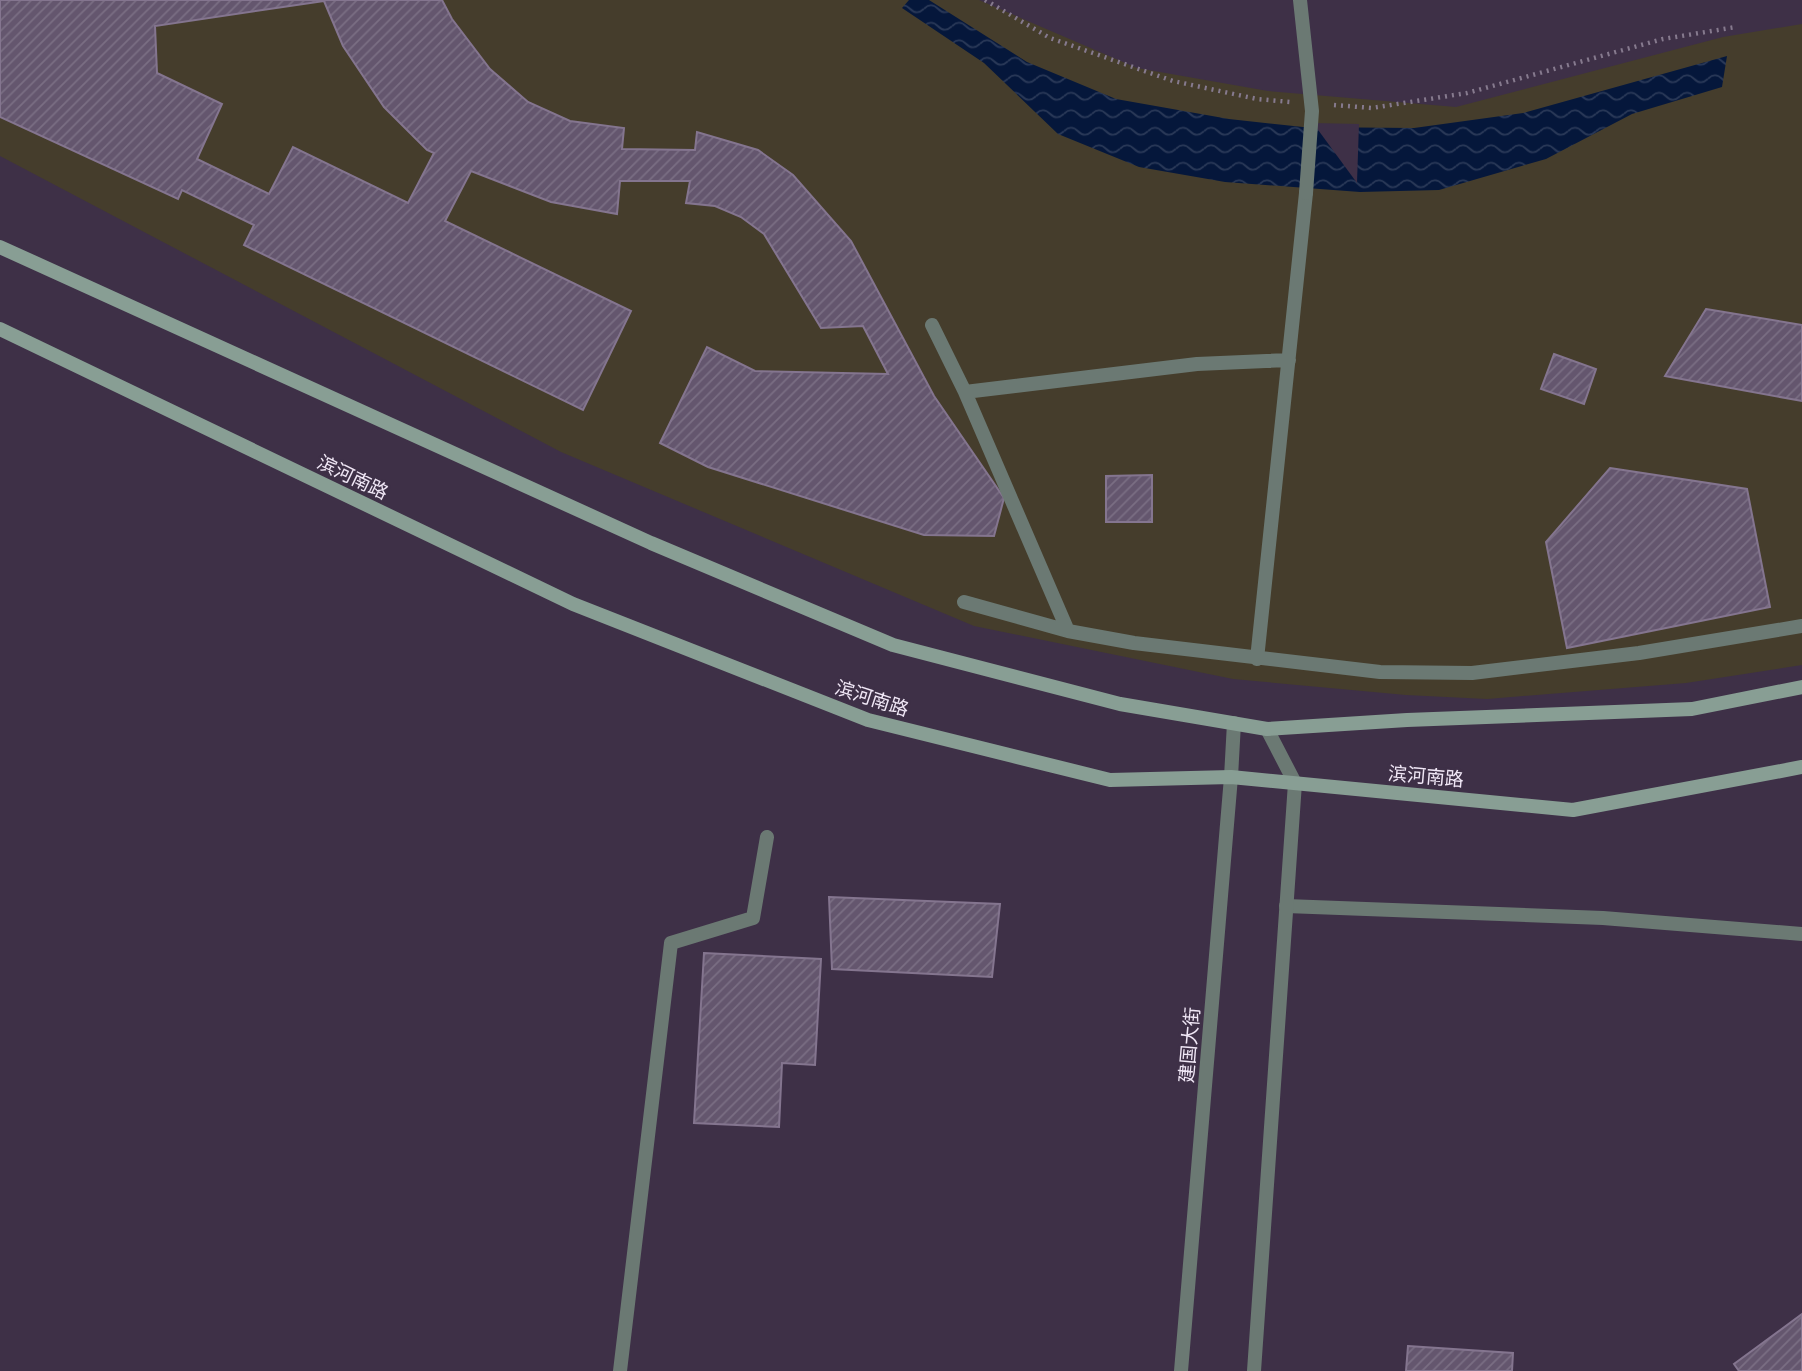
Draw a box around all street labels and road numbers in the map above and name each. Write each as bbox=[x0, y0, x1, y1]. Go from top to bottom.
street label: 滨河南路 bbox=[314, 450, 392, 504]
street label: 滨河南路 bbox=[832, 675, 912, 721]
street label: 滨河南路 bbox=[1387, 761, 1465, 791]
street label: 建国大街 bbox=[1174, 1006, 1204, 1084]

